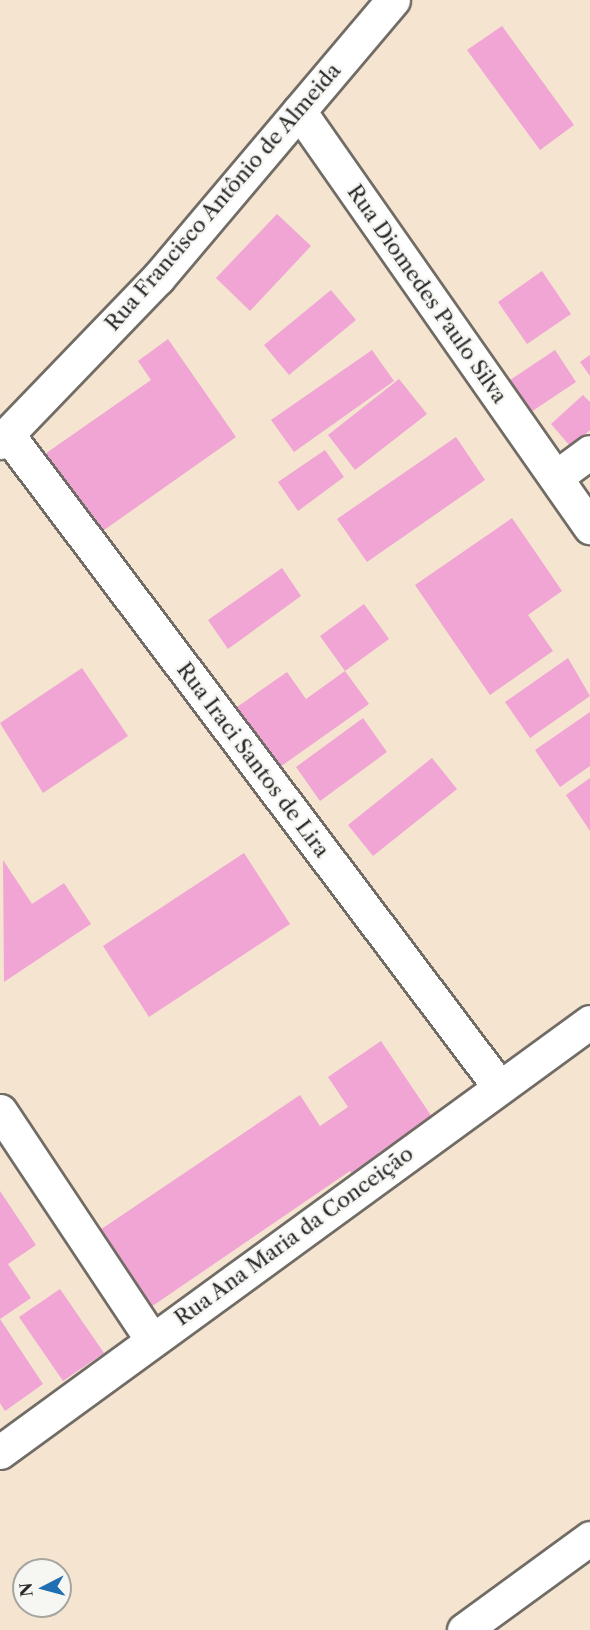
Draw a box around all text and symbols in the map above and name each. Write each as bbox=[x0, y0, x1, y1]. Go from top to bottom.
street label: Rua Francisco Antônio de Almeida bbox=[99, 57, 347, 337]
street label: Rua Diomedes Paulo Silva bbox=[342, 180, 512, 408]
street label: Rua Iraci Santos de Lira bbox=[171, 658, 335, 862]
street label: Rua Ana Maria da Conceição bbox=[169, 1140, 419, 1332]
north arrow bbox=[12, 1558, 72, 1618]
text: N bbox=[15, 1582, 37, 1598]

